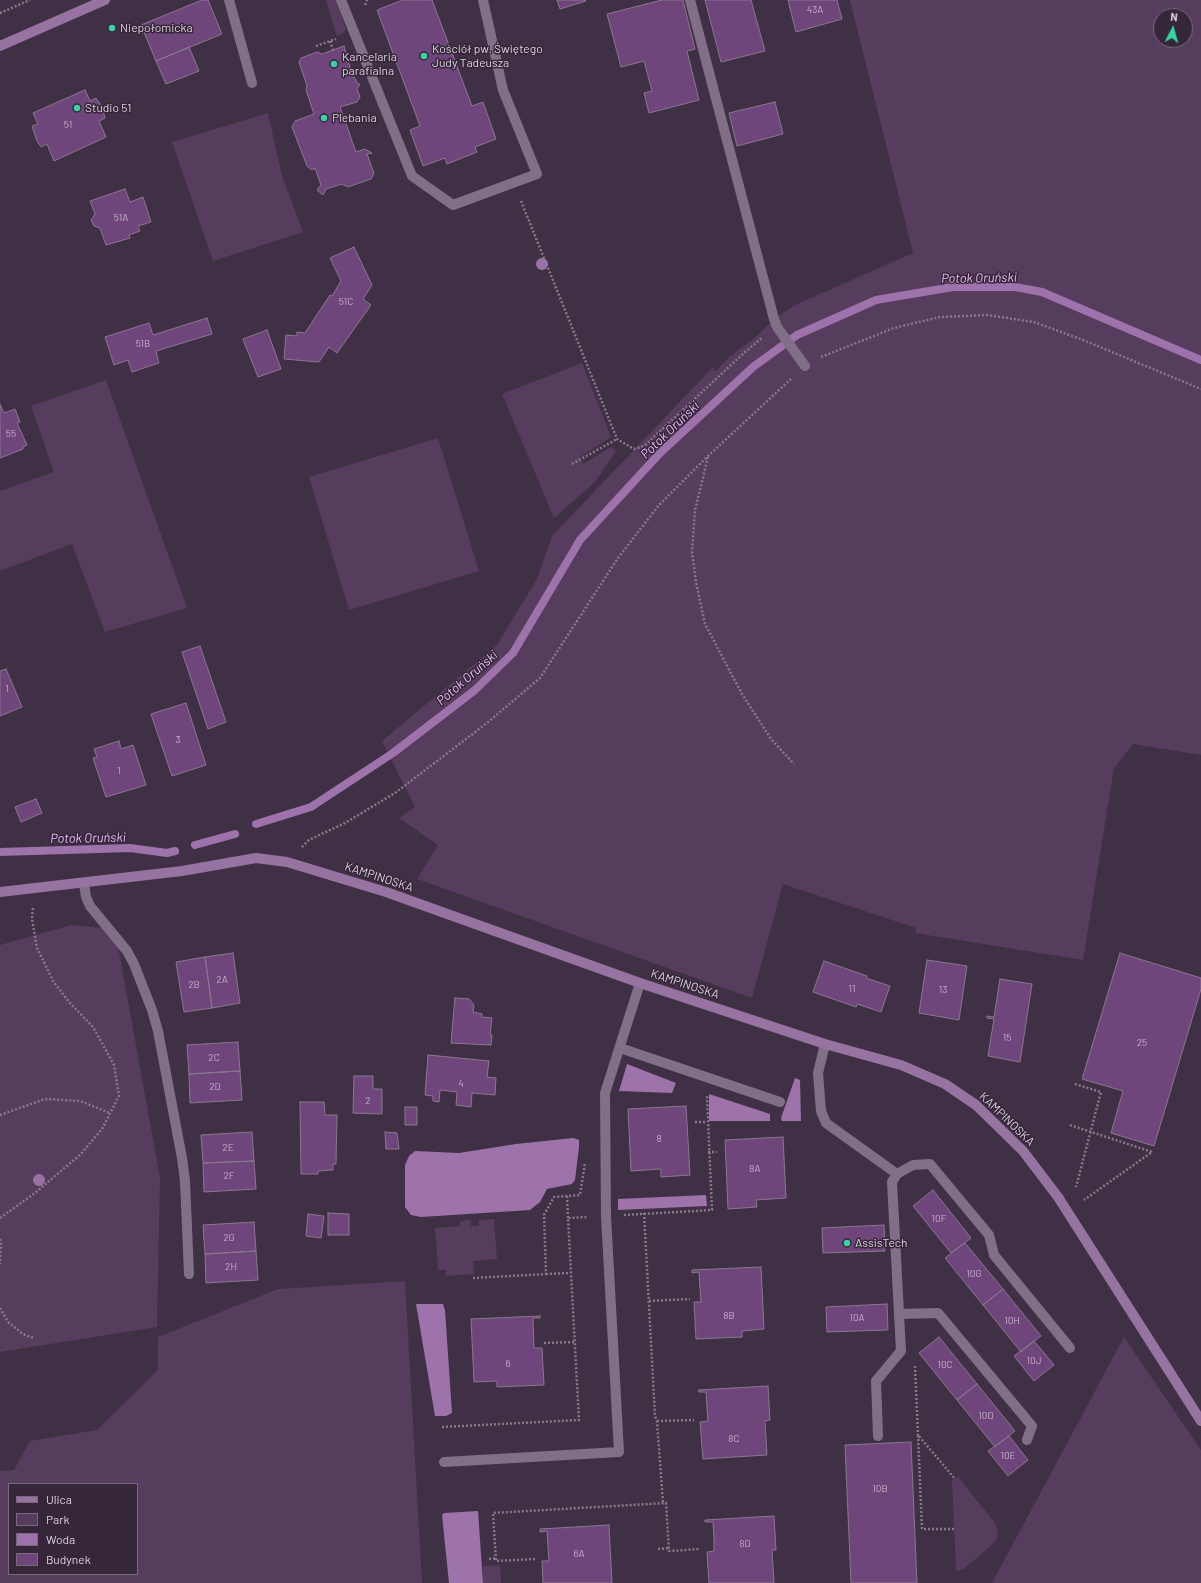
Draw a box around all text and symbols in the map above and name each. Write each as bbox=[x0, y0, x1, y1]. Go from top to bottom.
house number: 43A bbox=[807, 4, 823, 16]
north arrow bbox=[1153, 8, 1193, 48]
text: N bbox=[1170, 10, 1179, 23]
place label: Niepołomicka bbox=[120, 21, 193, 35]
marker: Niepołomicka bbox=[107, 23, 117, 33]
place label: Kościół pw. Świętego Judy Tadeusza bbox=[432, 42, 543, 70]
place label: Kancelaria parafialna bbox=[342, 50, 397, 78]
marker: Kościół pw. Świętego Judy Tadeusza bbox=[419, 51, 429, 61]
marker: Kancelaria parafialna bbox=[329, 59, 339, 69]
place label: Studio 51 bbox=[85, 101, 131, 115]
marker: Studio 51 bbox=[72, 103, 82, 113]
place label: Plebania bbox=[332, 111, 377, 125]
marker: Plebania bbox=[319, 113, 329, 123]
house number: 51 bbox=[64, 119, 72, 131]
house number: 51A bbox=[114, 212, 128, 224]
water label: Potok Oruński bbox=[941, 270, 1017, 286]
house number: 51C bbox=[339, 296, 353, 308]
house number: 51B bbox=[136, 338, 150, 350]
water label: Potok Oruński bbox=[637, 398, 703, 462]
house number: 55 bbox=[6, 428, 16, 440]
water label: Potok Oruński bbox=[433, 647, 501, 709]
house number: 1 bbox=[5, 683, 9, 695]
house number: 3 bbox=[175, 734, 181, 746]
house number: 1 bbox=[117, 765, 121, 777]
water label: Potok Oruński bbox=[50, 830, 126, 846]
street label: KAMPINOSKA bbox=[343, 859, 415, 895]
street label: KAMPINOSKA bbox=[649, 966, 721, 1002]
house number: 2A bbox=[216, 974, 228, 986]
house number: 2B bbox=[188, 979, 200, 991]
house number: 11 bbox=[848, 983, 856, 995]
house number: 13 bbox=[939, 984, 947, 996]
house number: 15 bbox=[1003, 1032, 1011, 1044]
house number: 25 bbox=[1137, 1037, 1147, 1049]
house number: 2C bbox=[208, 1052, 220, 1064]
house number: 4 bbox=[458, 1078, 464, 1090]
house number: 2D bbox=[209, 1081, 221, 1093]
street label: KAMPINOSKA bbox=[976, 1089, 1038, 1149]
house number: 2 bbox=[365, 1095, 371, 1107]
house number: 8 bbox=[656, 1133, 662, 1145]
house number: 2E bbox=[222, 1142, 234, 1154]
house number: 8A bbox=[749, 1163, 761, 1175]
house number: 2F bbox=[223, 1170, 235, 1182]
house number: 10F bbox=[932, 1213, 946, 1225]
house number: 2G bbox=[223, 1232, 235, 1244]
place label: AssisTech bbox=[855, 1236, 908, 1250]
marker: AssisTech bbox=[842, 1238, 852, 1248]
house number: 2H bbox=[225, 1261, 237, 1273]
house number: 10G bbox=[966, 1268, 982, 1280]
house number: 8B bbox=[723, 1310, 735, 1322]
house number: 10A bbox=[849, 1312, 865, 1324]
house number: 10H bbox=[1004, 1315, 1020, 1327]
house number: 10J bbox=[1027, 1355, 1041, 1367]
house number: 6 bbox=[505, 1358, 511, 1370]
house number: 10C bbox=[937, 1359, 953, 1371]
house number: 10D bbox=[978, 1410, 994, 1422]
house number: 8C bbox=[728, 1433, 740, 1445]
house number: 10E bbox=[1000, 1450, 1016, 1462]
legend bbox=[8, 1483, 138, 1575]
house number: 10B bbox=[872, 1483, 888, 1495]
text: Ulica bbox=[46, 1492, 72, 1506]
text: Park bbox=[46, 1512, 70, 1526]
text: Woda bbox=[46, 1532, 75, 1546]
house number: 8D bbox=[739, 1538, 751, 1550]
house number: 6A bbox=[573, 1548, 585, 1560]
text: Budynek bbox=[46, 1552, 91, 1566]

